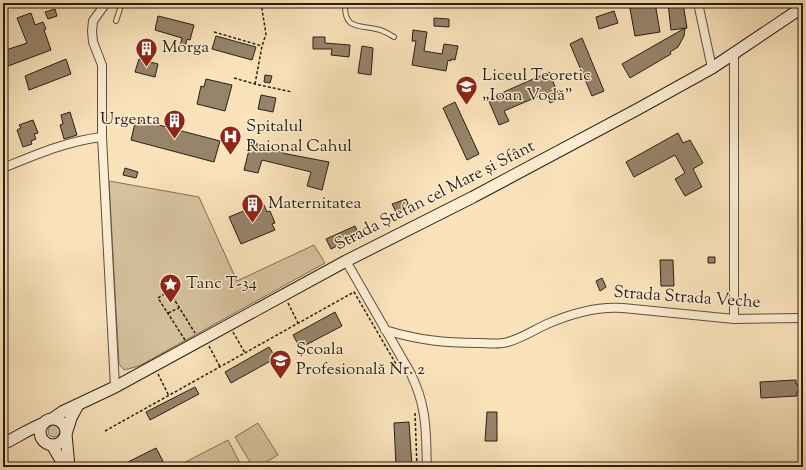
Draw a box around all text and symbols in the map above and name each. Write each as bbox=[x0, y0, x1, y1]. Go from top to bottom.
building icon: Morga bbox=[134, 35, 160, 68]
place label: Morga bbox=[162, 36, 209, 60]
place label: Liceul Teoretic „Ioan Vodă” bbox=[482, 64, 591, 108]
school or university icon: Liceul Teoretic „Ioan Vodă” bbox=[453, 73, 479, 106]
building icon: Urgenta bbox=[162, 107, 188, 140]
place label: Urgenta bbox=[100, 108, 160, 132]
place label: Spitalul Raional Cahul bbox=[246, 115, 352, 159]
hospital icon: Spitalul Raional Cahul bbox=[218, 124, 244, 157]
street label: Strada Ștefan cel Mare și Sfânt bbox=[331, 135, 539, 257]
building icon: Maternitatea bbox=[240, 191, 266, 224]
place label: Maternitatea bbox=[268, 192, 361, 216]
place icon: Tanc T-34 bbox=[157, 271, 183, 304]
place label: Tanc T-34 bbox=[186, 272, 258, 296]
street label: Strada Strada Veche bbox=[613, 281, 761, 315]
place label: Școala Profesională Nr. 2 bbox=[296, 338, 425, 382]
school or university icon: Școala Profesională Nr. 2 bbox=[268, 347, 294, 380]

